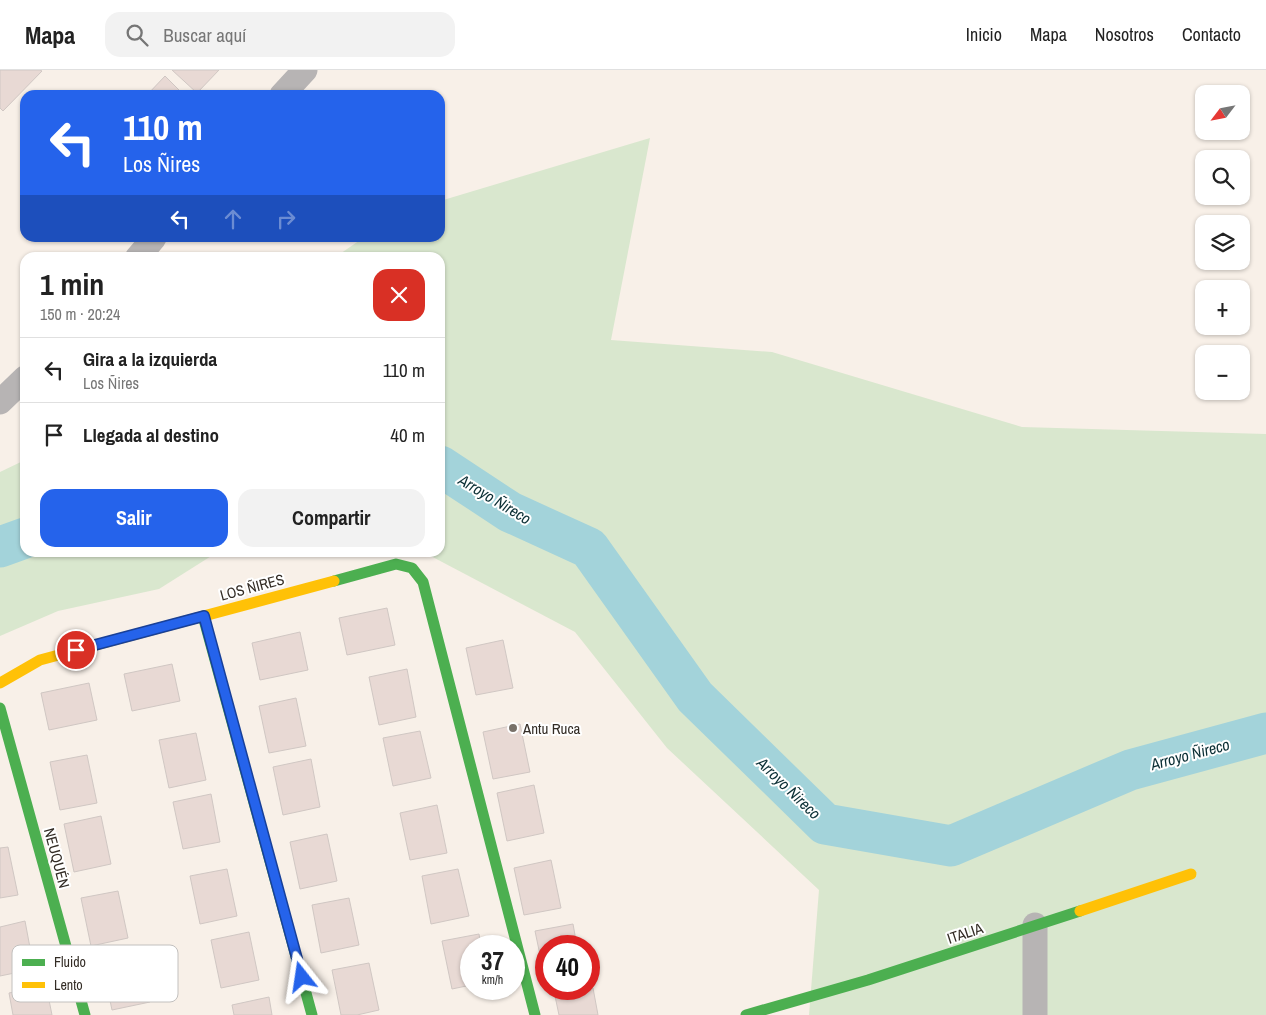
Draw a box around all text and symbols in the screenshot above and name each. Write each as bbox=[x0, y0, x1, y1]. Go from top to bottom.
search box bbox=[105, 12, 455, 57]
text: Mapa bbox=[25, 19, 75, 51]
icon: search bbox=[123, 21, 151, 49]
text: Buscar aquí bbox=[163, 22, 246, 48]
text: Inicio bbox=[966, 22, 1002, 47]
text: Mapa bbox=[1030, 22, 1067, 47]
text: Nosotros bbox=[1095, 22, 1154, 47]
text: Contacto bbox=[1182, 22, 1241, 47]
north arrow bbox=[1195, 85, 1250, 140]
map controls bbox=[1195, 85, 1250, 400]
text: 110 m bbox=[123, 104, 203, 151]
icon: left bbox=[40, 110, 105, 175]
text: Los Ñires bbox=[123, 149, 200, 179]
button: search bbox=[1195, 150, 1250, 205]
icon: left bbox=[166, 205, 194, 233]
icon: ahead bbox=[219, 205, 247, 233]
icon: right bbox=[272, 205, 300, 233]
button: layers bbox=[1195, 215, 1250, 270]
text: 1 min bbox=[40, 264, 104, 304]
button: close bbox=[373, 269, 425, 321]
button: + bbox=[1195, 280, 1250, 335]
text: 150 m · 20:24 bbox=[40, 303, 120, 325]
button: − bbox=[1195, 345, 1250, 400]
text: Gira a la izquierda bbox=[83, 346, 217, 372]
icon: left bbox=[40, 356, 68, 384]
text: 110 m bbox=[383, 357, 425, 383]
text: Los Ñires bbox=[83, 372, 139, 394]
icon: arrive bbox=[40, 421, 68, 449]
text: Llegada al destino bbox=[83, 422, 219, 448]
text: 40 m bbox=[390, 422, 425, 448]
water label: Arroyo Ñireco bbox=[454, 468, 535, 529]
button: Salir bbox=[40, 489, 228, 547]
button: Compartir bbox=[238, 489, 425, 547]
street label: LOS ÑIRES bbox=[218, 568, 286, 606]
pin bbox=[55, 629, 97, 671]
icon: arrive bbox=[62, 636, 90, 664]
place label: Antu Ruca bbox=[522, 718, 581, 739]
marker: Antu Ruca bbox=[507, 722, 519, 734]
water label: Arroyo Ñireco bbox=[1147, 733, 1232, 775]
water label: Arroyo Ñireco bbox=[752, 751, 826, 824]
street label: NEUQUÉN bbox=[39, 826, 75, 890]
street label: ITALIA bbox=[944, 917, 986, 949]
speed limit sign: 40 bbox=[535, 935, 600, 1000]
text: 37 bbox=[481, 944, 504, 978]
legend bbox=[12, 945, 178, 1002]
position arrow bbox=[275, 950, 327, 1002]
text: Fluido bbox=[54, 953, 86, 971]
text: km/h bbox=[482, 972, 503, 988]
text: Lento bbox=[54, 976, 83, 994]

